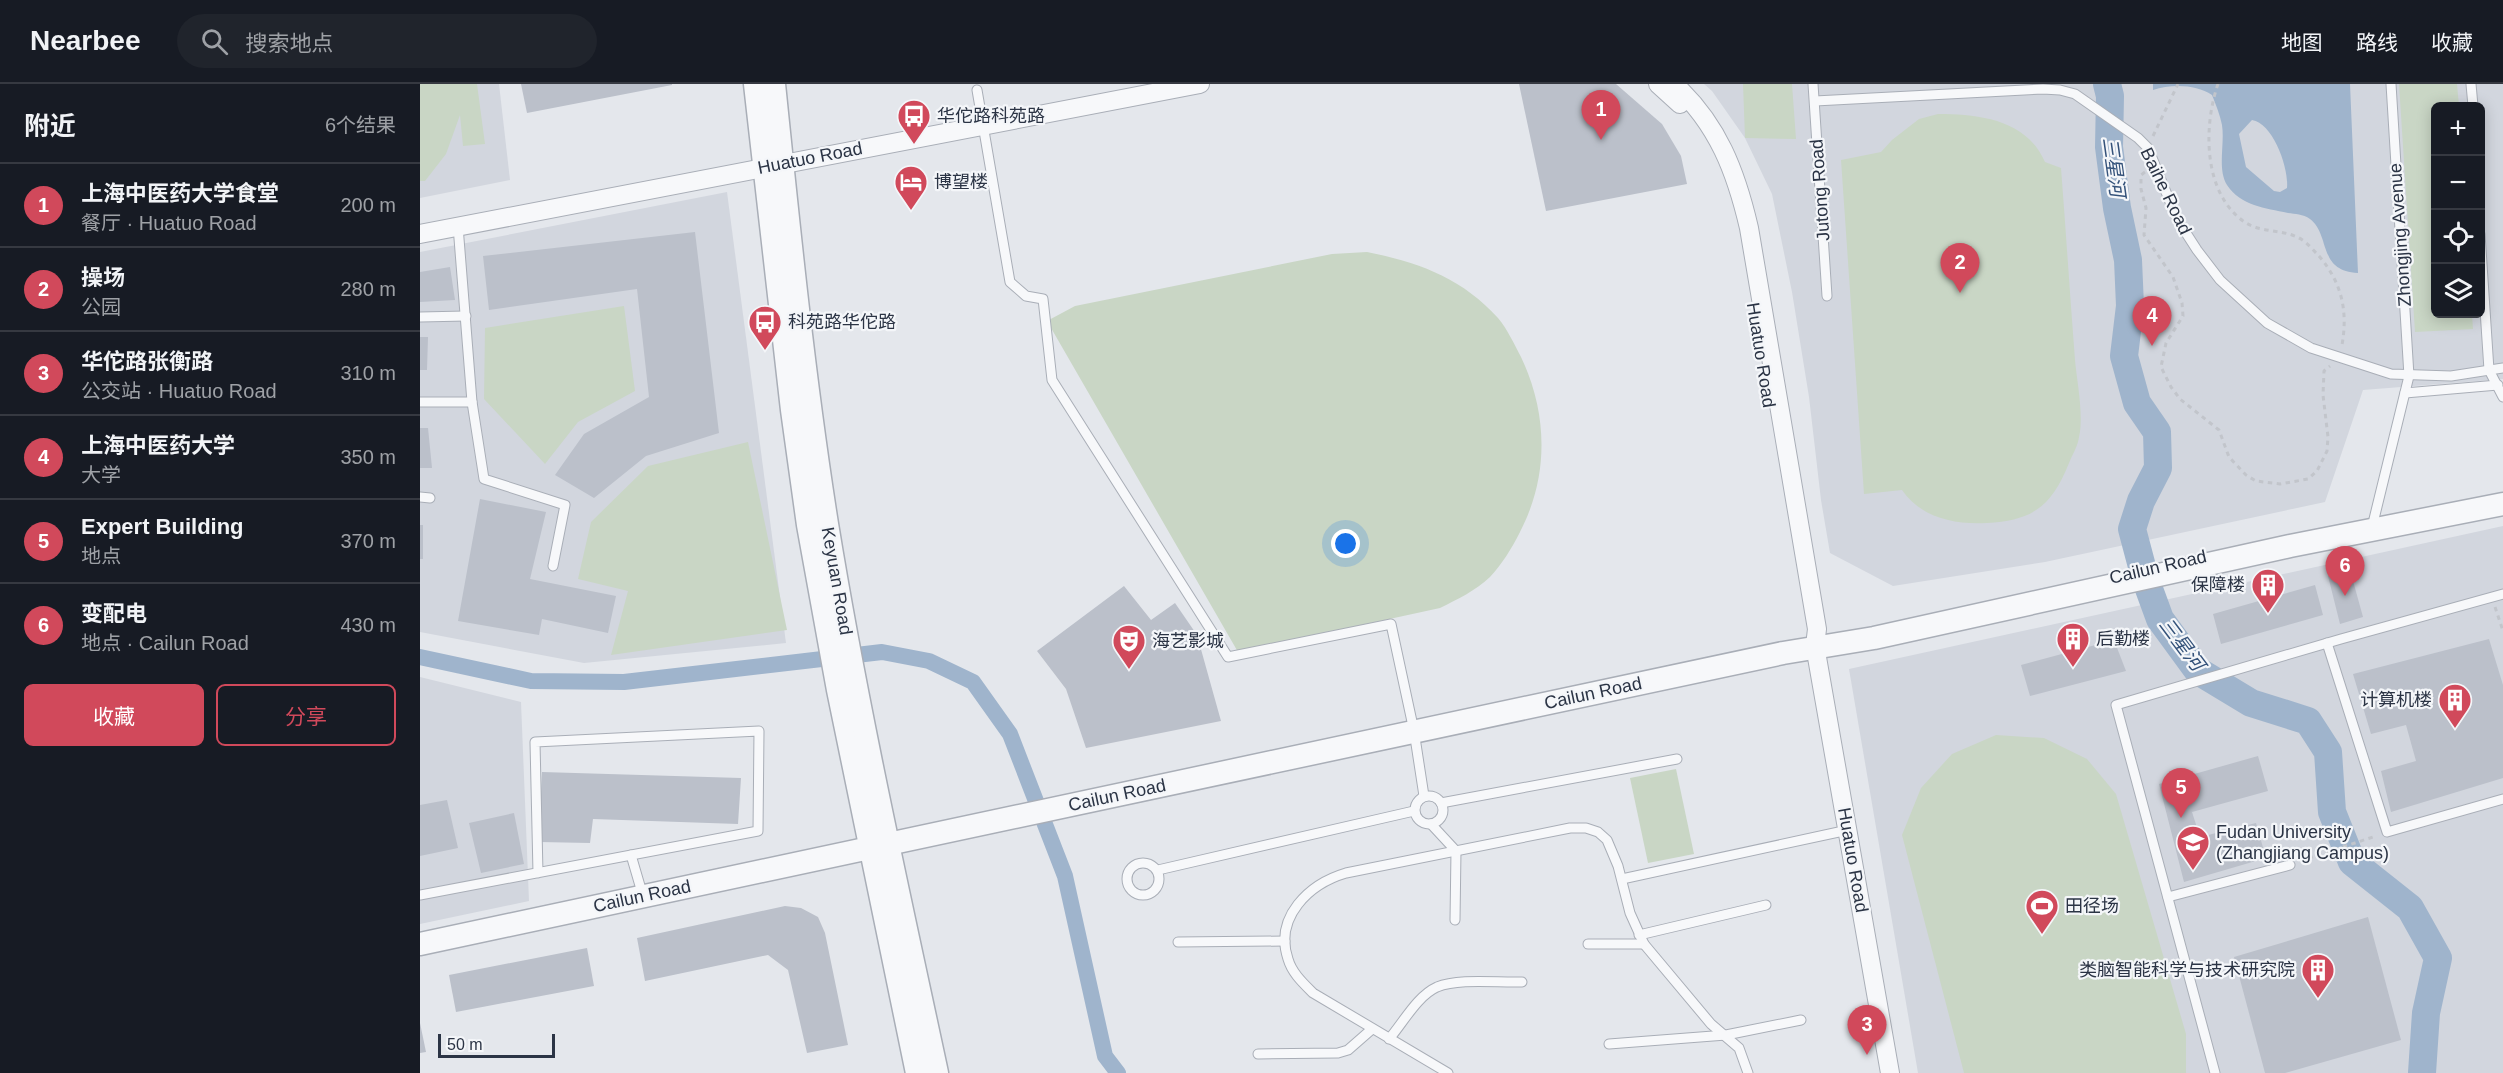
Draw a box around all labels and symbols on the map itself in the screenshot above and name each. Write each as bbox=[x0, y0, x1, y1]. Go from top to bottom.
pin: 1 bbox=[1582, 91, 1620, 140]
bus stop icon: 华佗路科苑路 bbox=[896, 98, 932, 145]
place label: 华佗路科苑路 bbox=[937, 106, 1045, 126]
water label: 三星河 bbox=[2099, 136, 2130, 202]
street label: Huatuo Road bbox=[756, 138, 864, 178]
street label: Jutong Road bbox=[1806, 138, 1834, 242]
street label: Baihe Road bbox=[2136, 144, 2196, 238]
street label: Zhongjing Avenue bbox=[2385, 163, 2415, 307]
hotel icon: 博望楼 bbox=[893, 164, 929, 211]
place label: 博望楼 bbox=[934, 172, 988, 192]
pin: 2 bbox=[1940, 244, 1980, 293]
pin: 4 bbox=[2132, 296, 2172, 346]
street label: Huatuo Road bbox=[1743, 301, 1779, 409]
bus stop icon: 科苑路华佗路 bbox=[747, 304, 783, 351]
place label: 科苑路华佗路 bbox=[788, 312, 896, 332]
street label: Keyuan Road bbox=[818, 526, 856, 636]
your location bbox=[1331, 529, 1360, 558]
street label: Cailun Road bbox=[2107, 546, 2209, 588]
pin: 6 bbox=[2326, 546, 2364, 596]
building icon: 保障楼 bbox=[2250, 567, 2286, 614]
place label: 保障楼 bbox=[2191, 575, 2245, 595]
water label: 三星河 bbox=[2155, 613, 2211, 678]
building icon: 后勤楼 bbox=[2055, 621, 2091, 668]
theatre icon: 海艺影城 bbox=[1111, 623, 1147, 670]
place label: 后勤楼 bbox=[2096, 629, 2150, 649]
place label: 海艺影城 bbox=[1152, 631, 1224, 651]
street label: Cailun Road bbox=[1542, 673, 1644, 713]
building icon: 计算机楼 bbox=[2437, 682, 2473, 729]
place label: 计算机楼 bbox=[2360, 690, 2432, 710]
pin: 5 bbox=[2162, 768, 2200, 818]
street label: Cailun Road bbox=[1066, 775, 1168, 815]
street label: Huatuo Road bbox=[1834, 806, 1872, 914]
place label: Fudan University (Zhangjiang Campus) bbox=[2216, 822, 2389, 863]
school or university icon: Fudan University (Zhangjiang Campus) bbox=[2175, 824, 2211, 871]
street label: Cailun Road bbox=[591, 876, 693, 916]
sports icon: 田径场 bbox=[2024, 888, 2060, 935]
place label: 田径场 bbox=[2065, 896, 2119, 916]
building icon: 类脑智能科学与技术研究院 bbox=[2300, 952, 2336, 999]
place label: 类脑智能科学与技术研究院 bbox=[2079, 960, 2295, 980]
pin: 3 bbox=[1848, 1006, 1886, 1055]
scale bar bbox=[438, 1031, 555, 1058]

